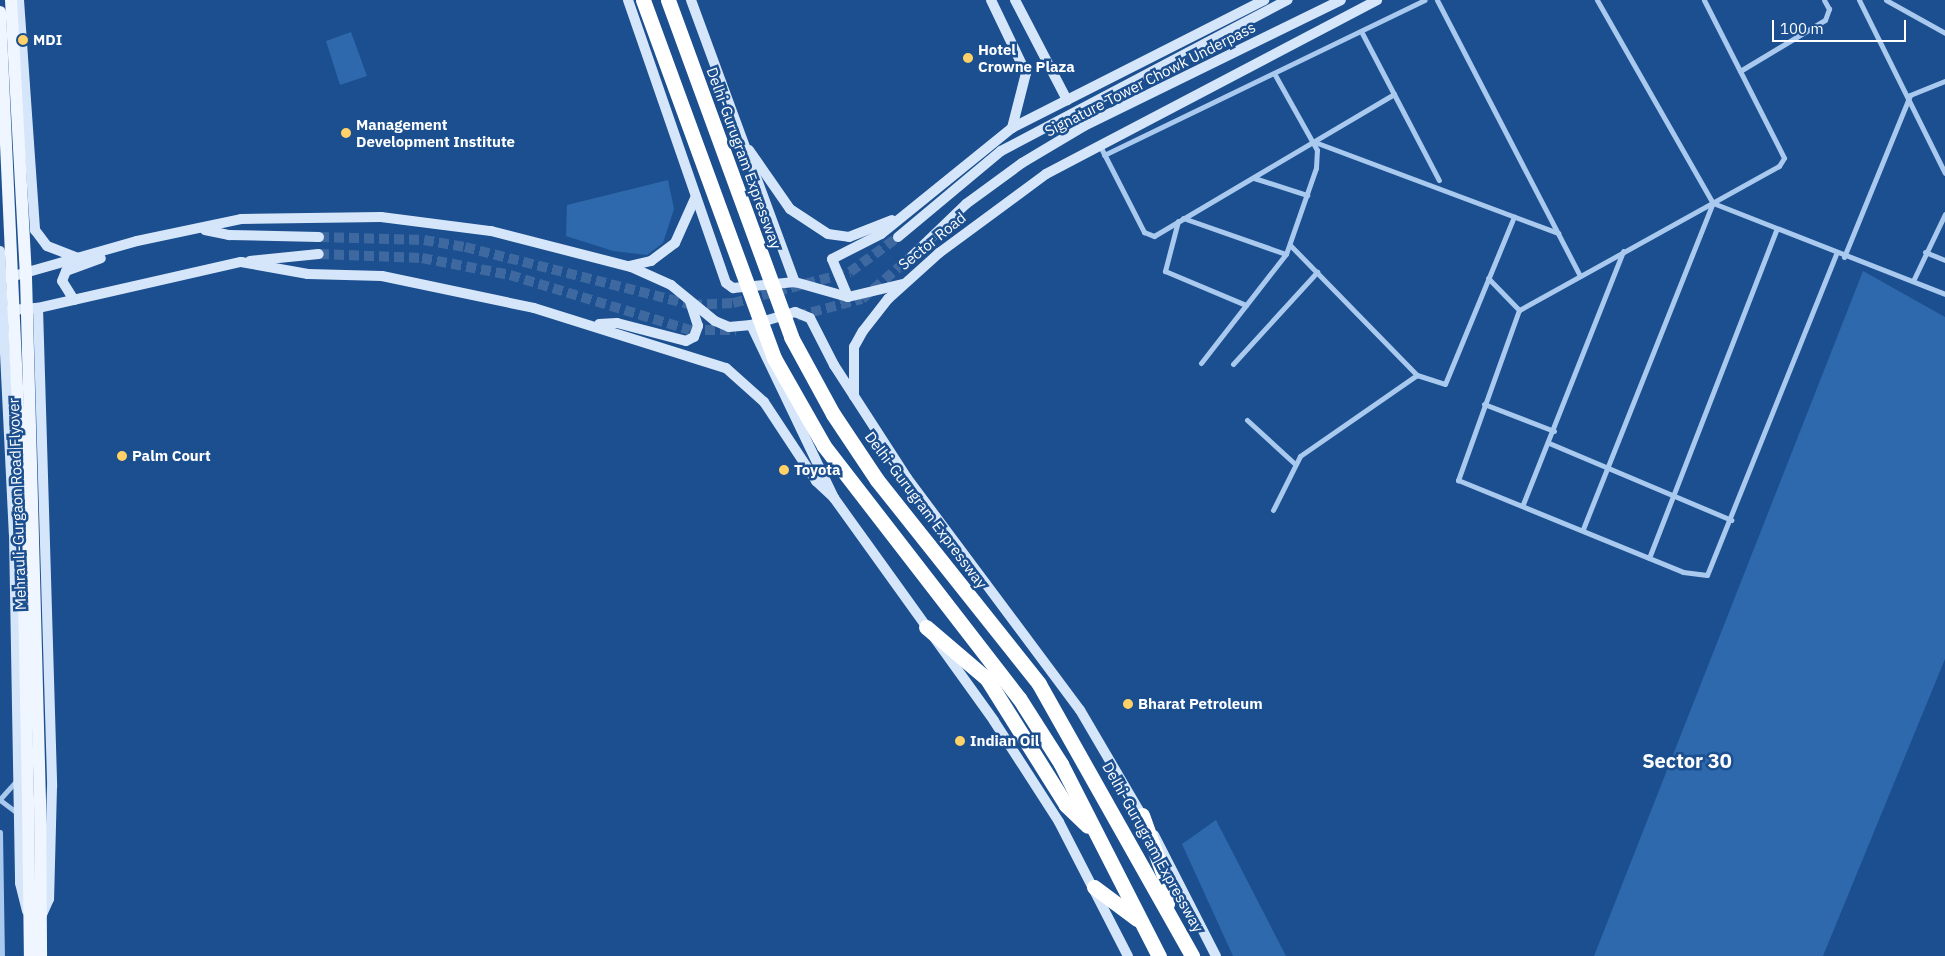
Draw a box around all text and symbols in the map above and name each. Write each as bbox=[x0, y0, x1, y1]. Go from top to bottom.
scale bar bbox=[1775, 10, 1909, 42]
street label: Signature Tower Chowk Underpass bbox=[1042, 18, 1258, 140]
text: 100 m bbox=[1780, 19, 1824, 38]
place label: MDI bbox=[33, 31, 62, 49]
marker: MDI bbox=[17, 34, 29, 46]
place label: Hotel Crowne Plaza bbox=[978, 40, 1075, 75]
marker: Hotel Crowne Plaza bbox=[962, 52, 974, 64]
street label: Delhi-Gurugram Expressway bbox=[703, 65, 785, 251]
place label: Management Development Institute bbox=[356, 115, 515, 150]
marker: Management Development Institute bbox=[340, 127, 352, 139]
street label: Sector Road bbox=[895, 208, 969, 274]
street label: Mehrauli-Gurgaon Road Flyover bbox=[4, 398, 30, 610]
street label: Delhi-Gurugram Expressway bbox=[861, 428, 991, 592]
place label: Palm Court bbox=[132, 447, 211, 465]
marker: Palm Court bbox=[116, 450, 128, 462]
place label: Toyota bbox=[794, 461, 841, 479]
marker: Toyota bbox=[778, 464, 790, 476]
place label: Bharat Petroleum bbox=[1138, 695, 1263, 713]
marker: Bharat Petroleum bbox=[1122, 698, 1134, 710]
place label: Indian Oil bbox=[970, 732, 1039, 750]
marker: Indian Oil bbox=[954, 735, 966, 747]
district label: Sector 30 bbox=[1642, 748, 1732, 772]
street label: Delhi-Gurugram Expressway bbox=[1099, 759, 1207, 935]

